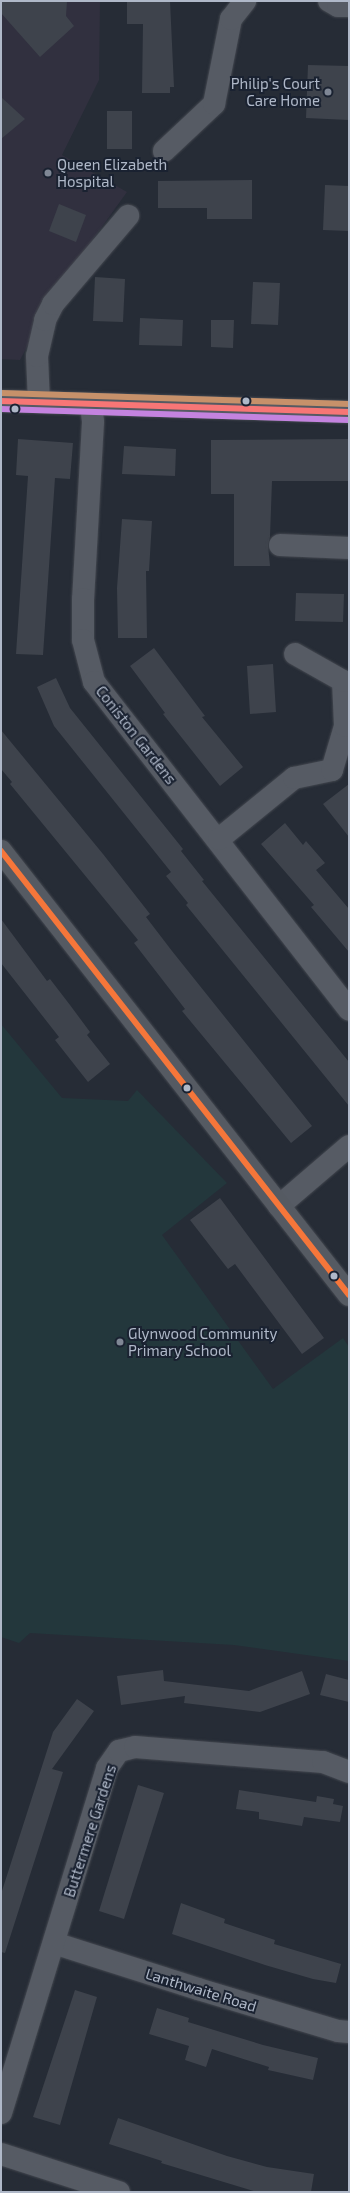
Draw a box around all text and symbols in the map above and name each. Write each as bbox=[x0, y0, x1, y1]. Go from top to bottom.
place label: Philip's Court Care Home bbox=[231, 74, 320, 109]
marker: Philip's Court Care Home bbox=[323, 87, 333, 97]
place label: Queen Elizabeth Hospital bbox=[57, 155, 167, 190]
marker: Queen Elizabeth Hospital bbox=[42, 167, 54, 179]
unlabelled marker bbox=[241, 396, 251, 406]
unlabelled marker bbox=[10, 404, 20, 414]
street label: Coniston Gardens bbox=[92, 682, 180, 788]
unlabelled marker bbox=[182, 1083, 192, 1093]
unlabelled marker bbox=[329, 1271, 339, 1281]
place label: Glynwood Community Primary School bbox=[128, 1324, 277, 1359]
marker: Glynwood Community Primary School bbox=[115, 1337, 125, 1347]
street label: Buttermere Gardens bbox=[60, 1762, 120, 1900]
street label: Lanthwaite Road bbox=[143, 1965, 259, 2015]

